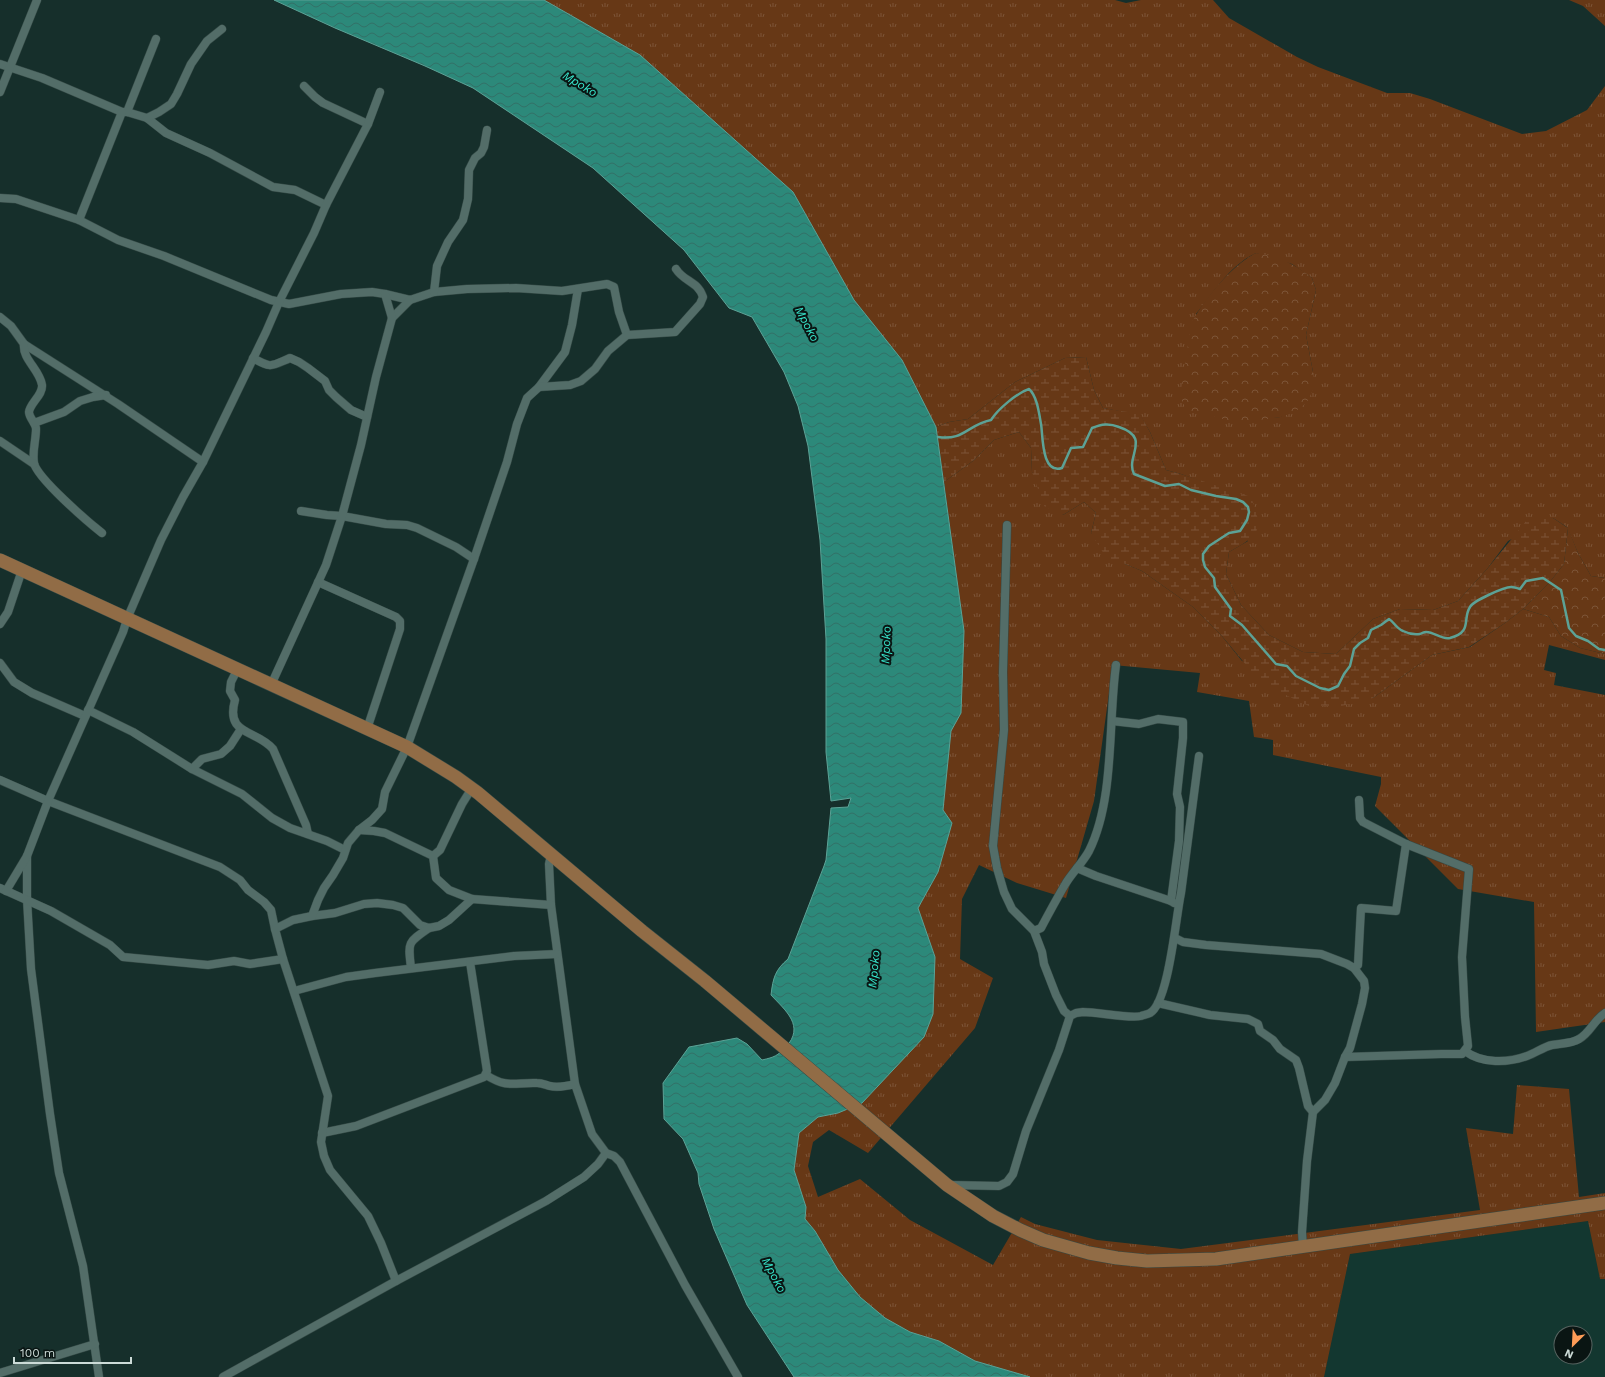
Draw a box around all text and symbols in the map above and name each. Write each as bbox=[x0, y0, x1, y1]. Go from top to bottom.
water label: Mpoko bbox=[560, 68, 600, 100]
water label: Mpoko bbox=[792, 304, 822, 344]
water label: Mpoko bbox=[878, 626, 894, 664]
water label: Mpoko bbox=[865, 950, 883, 988]
water label: Mpoko bbox=[759, 1255, 789, 1295]
north arrow bbox=[1553, 1325, 1593, 1365]
scale bar bbox=[14, 1339, 131, 1365]
text: 100 m bbox=[20, 1346, 55, 1360]
text: N bbox=[1563, 1346, 1576, 1361]

